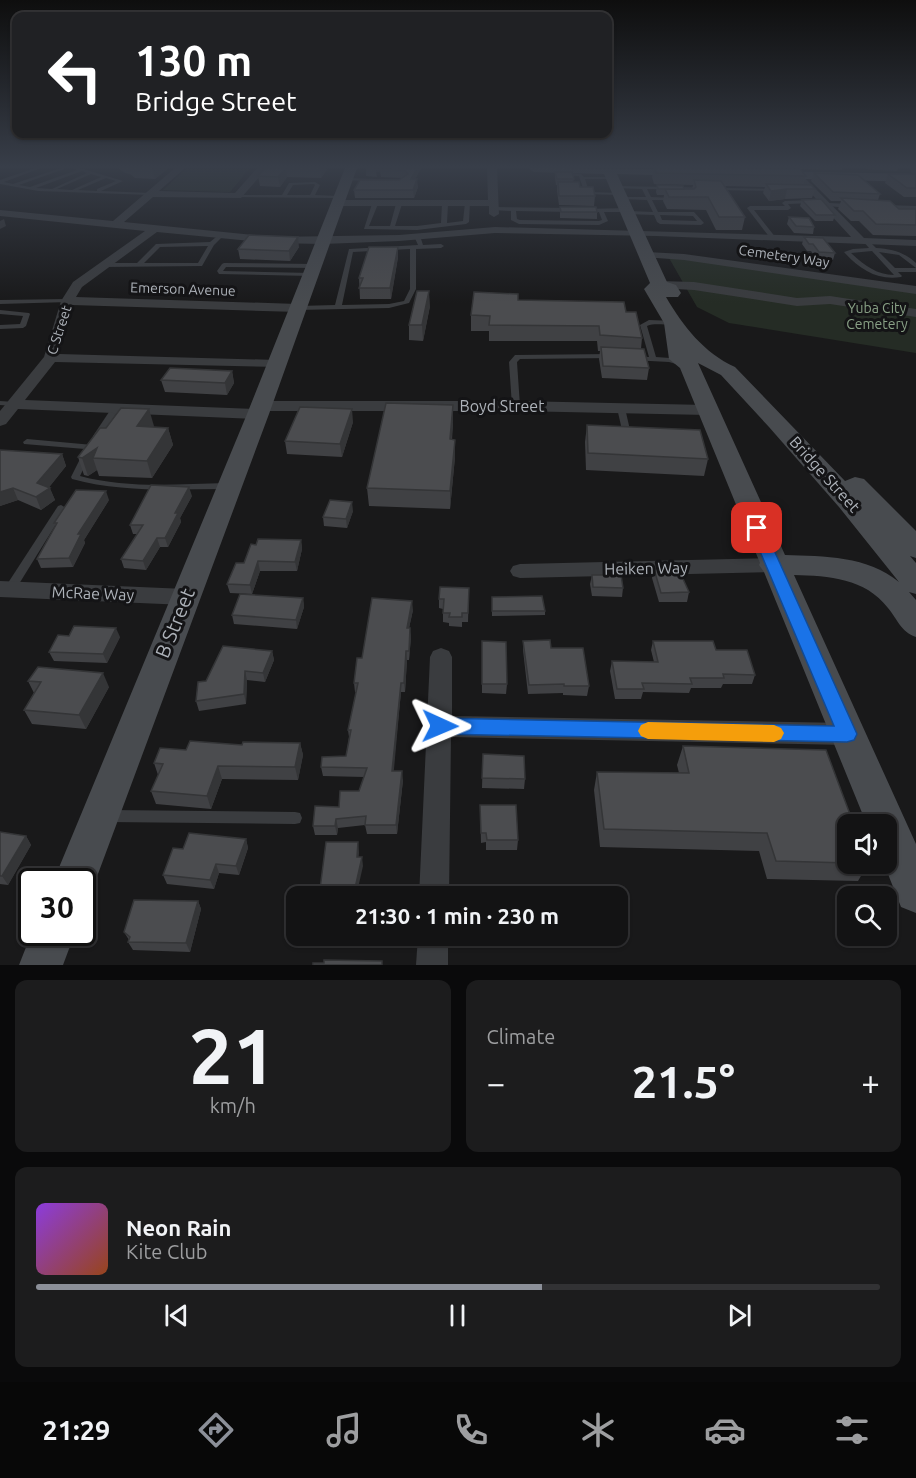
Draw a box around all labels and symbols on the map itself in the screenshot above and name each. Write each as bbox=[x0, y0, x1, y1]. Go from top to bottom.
street label: Cemetery Way bbox=[738, 242, 831, 270]
street label: Emerson Avenue bbox=[130, 279, 236, 299]
park label: Yuba City Cemetery bbox=[846, 300, 908, 332]
street label: C Street bbox=[44, 303, 75, 357]
street label: Boyd Street bbox=[460, 397, 545, 415]
street label: Bridge Street bbox=[786, 432, 864, 516]
pin bbox=[731, 502, 782, 553]
street label: Heiken Way bbox=[604, 558, 688, 578]
street label: McRae Way bbox=[52, 583, 135, 603]
street label: B Street bbox=[150, 584, 199, 661]
position arrow bbox=[408, 694, 472, 758]
speed limit sign: 30 bbox=[18, 868, 96, 946]

